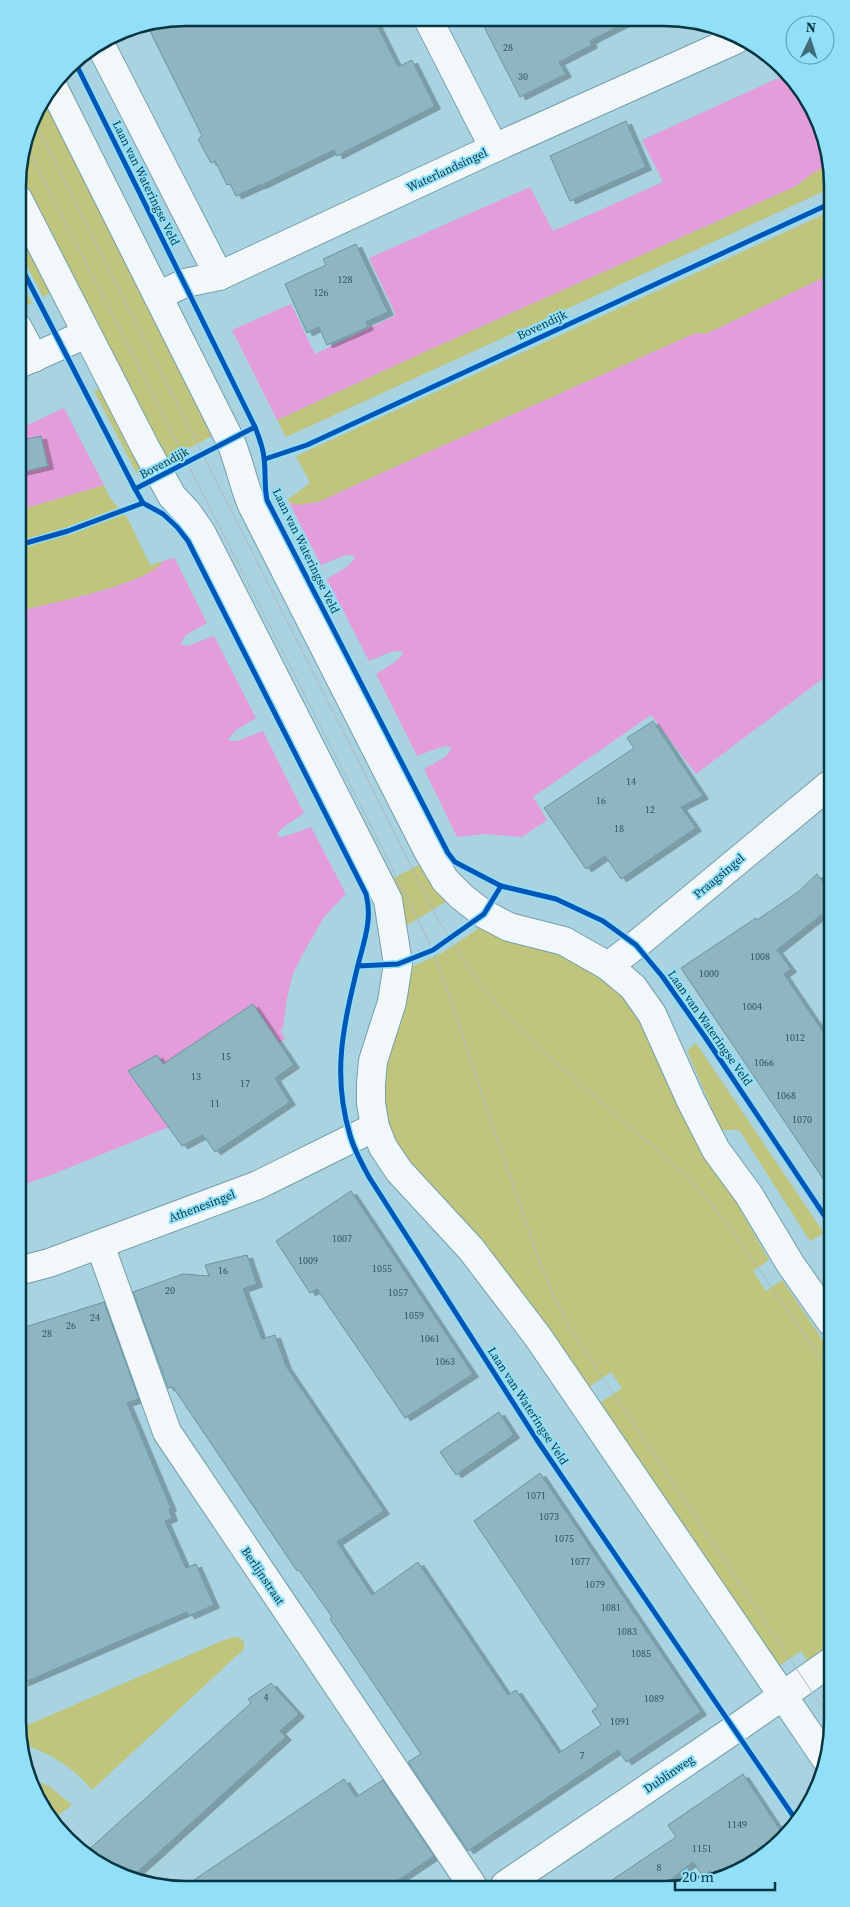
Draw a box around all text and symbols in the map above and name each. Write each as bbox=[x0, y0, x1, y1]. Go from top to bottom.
north arrow bbox=[785, 15, 835, 65]
text: N bbox=[805, 17, 817, 37]
house number: 28 bbox=[503, 41, 513, 54]
house number: 30 bbox=[518, 70, 528, 83]
street label: Laan van Wateringse Veld bbox=[109, 118, 183, 248]
street label: Waterlandsingel bbox=[404, 144, 490, 196]
house number: 128 bbox=[338, 273, 353, 286]
house number: 126 bbox=[314, 286, 329, 299]
street label: Bovendijk bbox=[514, 306, 570, 344]
street label: Bovendijk bbox=[137, 443, 192, 483]
street label: Laan van Wateringse Veld bbox=[269, 486, 343, 616]
house number: 14 bbox=[626, 775, 636, 788]
house number: 16 bbox=[596, 794, 606, 807]
house number: 12 bbox=[645, 803, 655, 816]
house number: 18 bbox=[614, 822, 624, 835]
street label: Praagsingel bbox=[690, 850, 748, 902]
house number: 1008 bbox=[750, 950, 770, 963]
street label: Laan van Wateringse Veld bbox=[664, 967, 756, 1089]
house number: 1000 bbox=[699, 967, 719, 980]
house number: 1004 bbox=[742, 1000, 762, 1013]
house number: 1012 bbox=[785, 1031, 805, 1044]
house number: 15 bbox=[221, 1050, 231, 1063]
house number: 1066 bbox=[754, 1056, 774, 1069]
house number: 13 bbox=[191, 1070, 201, 1083]
house number: 17 bbox=[240, 1077, 250, 1090]
house number: 1068 bbox=[776, 1089, 796, 1102]
house number: 11 bbox=[210, 1097, 220, 1110]
house number: 1070 bbox=[792, 1113, 812, 1126]
street label: Athenesingel bbox=[166, 1186, 238, 1226]
house number: 1007 bbox=[332, 1232, 352, 1245]
house number: 1009 bbox=[298, 1254, 318, 1267]
house number: 1055 bbox=[372, 1262, 392, 1275]
house number: 16 bbox=[218, 1264, 228, 1277]
house number: 20 bbox=[165, 1284, 175, 1297]
house number: 1057 bbox=[388, 1286, 408, 1299]
house number: 1059 bbox=[404, 1309, 424, 1322]
house number: 24 bbox=[90, 1311, 100, 1324]
house number: 26 bbox=[66, 1319, 76, 1332]
house number: 28 bbox=[42, 1327, 52, 1340]
house number: 1061 bbox=[420, 1332, 440, 1345]
street label: Laan van Wateringse Veld bbox=[484, 1344, 572, 1468]
house number: 1063 bbox=[435, 1355, 455, 1368]
house number: 1071 bbox=[526, 1489, 546, 1502]
house number: 1073 bbox=[539, 1510, 559, 1523]
house number: 1075 bbox=[554, 1532, 574, 1545]
street label: Berlijnstraat bbox=[238, 1544, 288, 1608]
house number: 1077 bbox=[570, 1555, 590, 1568]
house number: 1079 bbox=[585, 1578, 605, 1591]
house number: 1081 bbox=[601, 1601, 621, 1614]
house number: 1083 bbox=[617, 1625, 637, 1638]
house number: 1085 bbox=[631, 1647, 651, 1660]
house number: 4 bbox=[264, 1691, 269, 1704]
house number: 1089 bbox=[644, 1692, 664, 1705]
house number: 1091 bbox=[610, 1715, 630, 1728]
house number: 7 bbox=[580, 1749, 585, 1762]
street label: Dublinweg bbox=[641, 1751, 697, 1797]
house number: 1149 bbox=[727, 1818, 747, 1831]
house number: 1151 bbox=[692, 1842, 712, 1855]
scale bar bbox=[675, 1860, 775, 1892]
house number: 8 bbox=[657, 1861, 662, 1874]
text: 20 m bbox=[682, 1866, 714, 1887]

